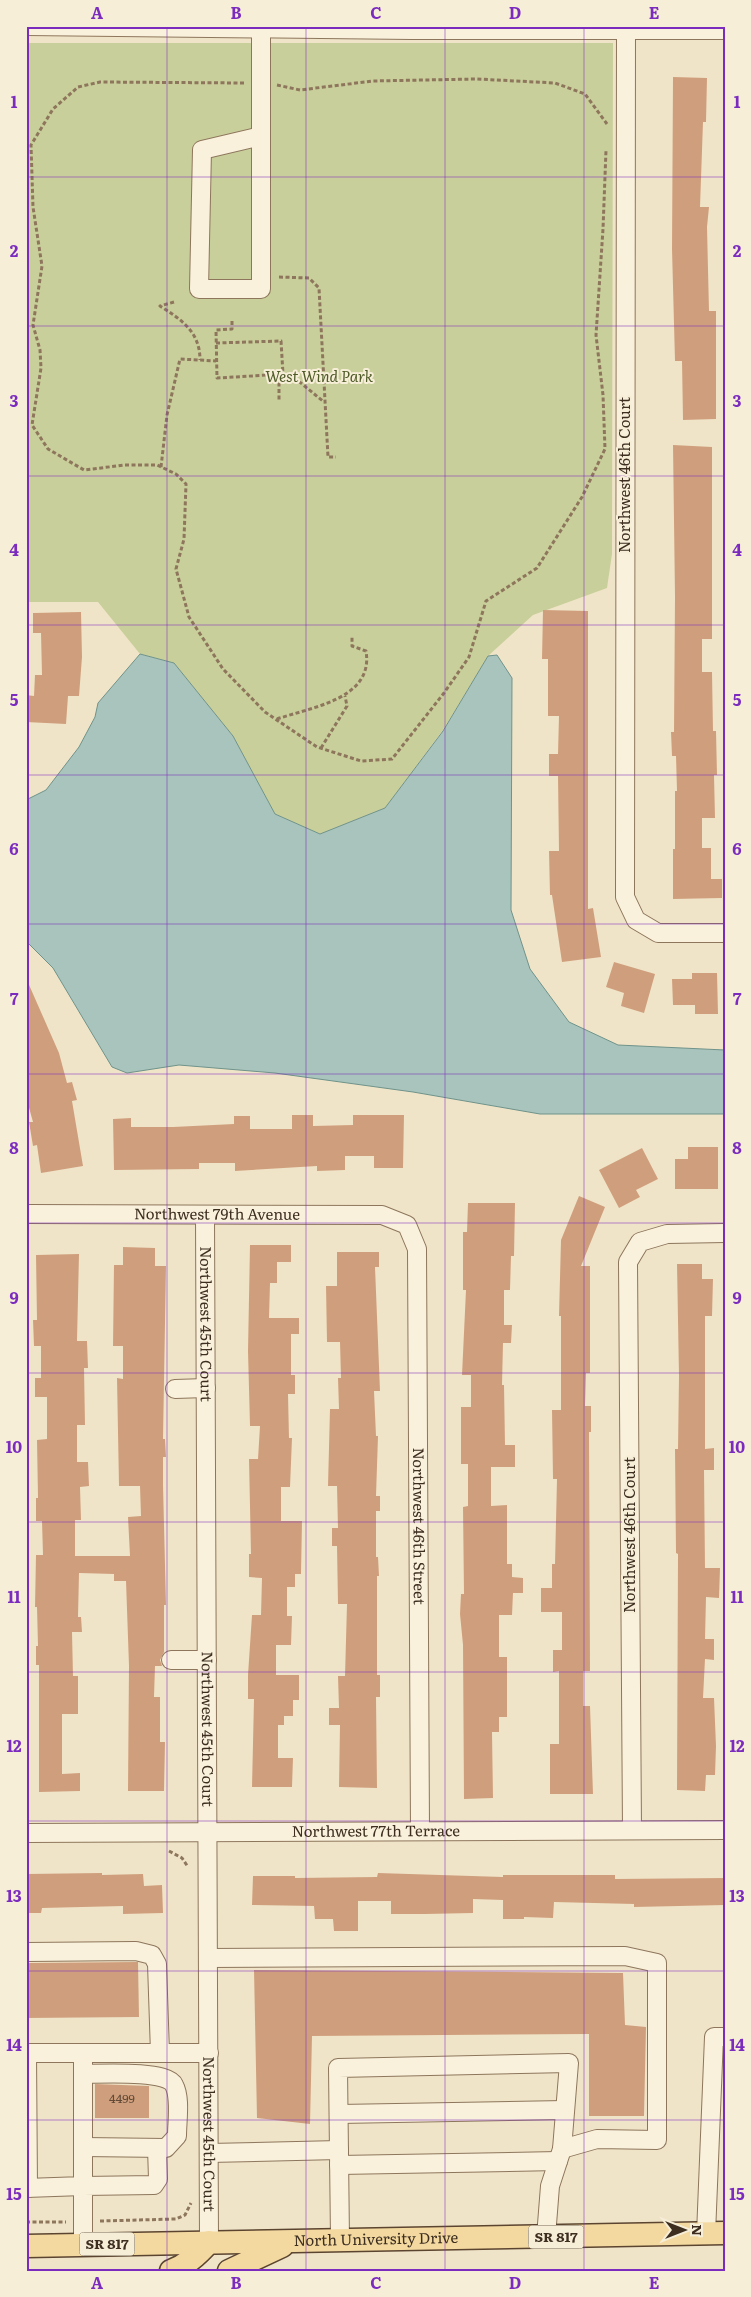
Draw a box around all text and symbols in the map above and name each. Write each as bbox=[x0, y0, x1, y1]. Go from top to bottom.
text: A bbox=[91, 0, 103, 24]
text: B bbox=[230, 0, 242, 24]
text: C bbox=[370, 0, 382, 24]
text: D bbox=[509, 0, 521, 24]
text: E bbox=[649, 0, 660, 24]
text: 1 bbox=[11, 89, 18, 113]
text: 1 bbox=[734, 89, 741, 113]
text: 2 bbox=[10, 238, 19, 262]
text: 2 bbox=[733, 238, 742, 262]
park label: West Wind Park bbox=[265, 364, 374, 387]
text: 3 bbox=[10, 388, 19, 412]
text: 3 bbox=[733, 388, 742, 412]
street label: Northwest 46th Court bbox=[612, 397, 635, 553]
text: 4 bbox=[9, 537, 19, 561]
text: 4 bbox=[732, 537, 742, 561]
text: 5 bbox=[10, 687, 19, 711]
text: 5 bbox=[733, 687, 742, 711]
text: 6 bbox=[9, 836, 19, 860]
text: 6 bbox=[732, 836, 742, 860]
text: 7 bbox=[10, 986, 19, 1010]
text: 7 bbox=[733, 986, 742, 1010]
text: 8 bbox=[9, 1135, 19, 1159]
text: 8 bbox=[732, 1135, 742, 1159]
street label: Northwest 79th Avenue bbox=[134, 1201, 300, 1225]
street label: Northwest 45th Court bbox=[195, 1246, 219, 1402]
text: 9 bbox=[9, 1285, 19, 1309]
text: 9 bbox=[732, 1285, 742, 1309]
text: 10 bbox=[6, 1434, 22, 1458]
text: 10 bbox=[729, 1434, 745, 1458]
street label: Northwest 46th Street bbox=[408, 1447, 432, 1605]
street label: Northwest 46th Court bbox=[617, 1457, 640, 1613]
text: 11 bbox=[7, 1584, 21, 1608]
text: 11 bbox=[730, 1584, 744, 1608]
street label: Northwest 45th Court bbox=[197, 1651, 220, 1807]
text: 12 bbox=[6, 1733, 22, 1757]
text: 12 bbox=[729, 1733, 745, 1757]
street label: Northwest 77th Terrace bbox=[292, 1818, 460, 1842]
text: 13 bbox=[6, 1883, 22, 1907]
text: 13 bbox=[729, 1883, 745, 1907]
text: 14 bbox=[6, 2032, 22, 2056]
text: 14 bbox=[729, 2032, 745, 2056]
street label: Northwest 45th Court bbox=[198, 2056, 222, 2212]
house number: 4499 bbox=[109, 2089, 135, 2107]
text: 15 bbox=[6, 2181, 22, 2205]
text: 15 bbox=[729, 2181, 745, 2205]
north arrow bbox=[658, 2204, 708, 2254]
text: N bbox=[688, 2224, 708, 2236]
street label: North University Drive bbox=[293, 2225, 459, 2251]
road number: SR 817 bbox=[528, 2226, 584, 2248]
road number: SR 817 bbox=[80, 2232, 134, 2256]
text: A bbox=[91, 2270, 103, 2294]
text: B bbox=[230, 2270, 242, 2294]
text: C bbox=[370, 2270, 382, 2294]
text: D bbox=[509, 2270, 521, 2294]
text: E bbox=[649, 2270, 660, 2294]

